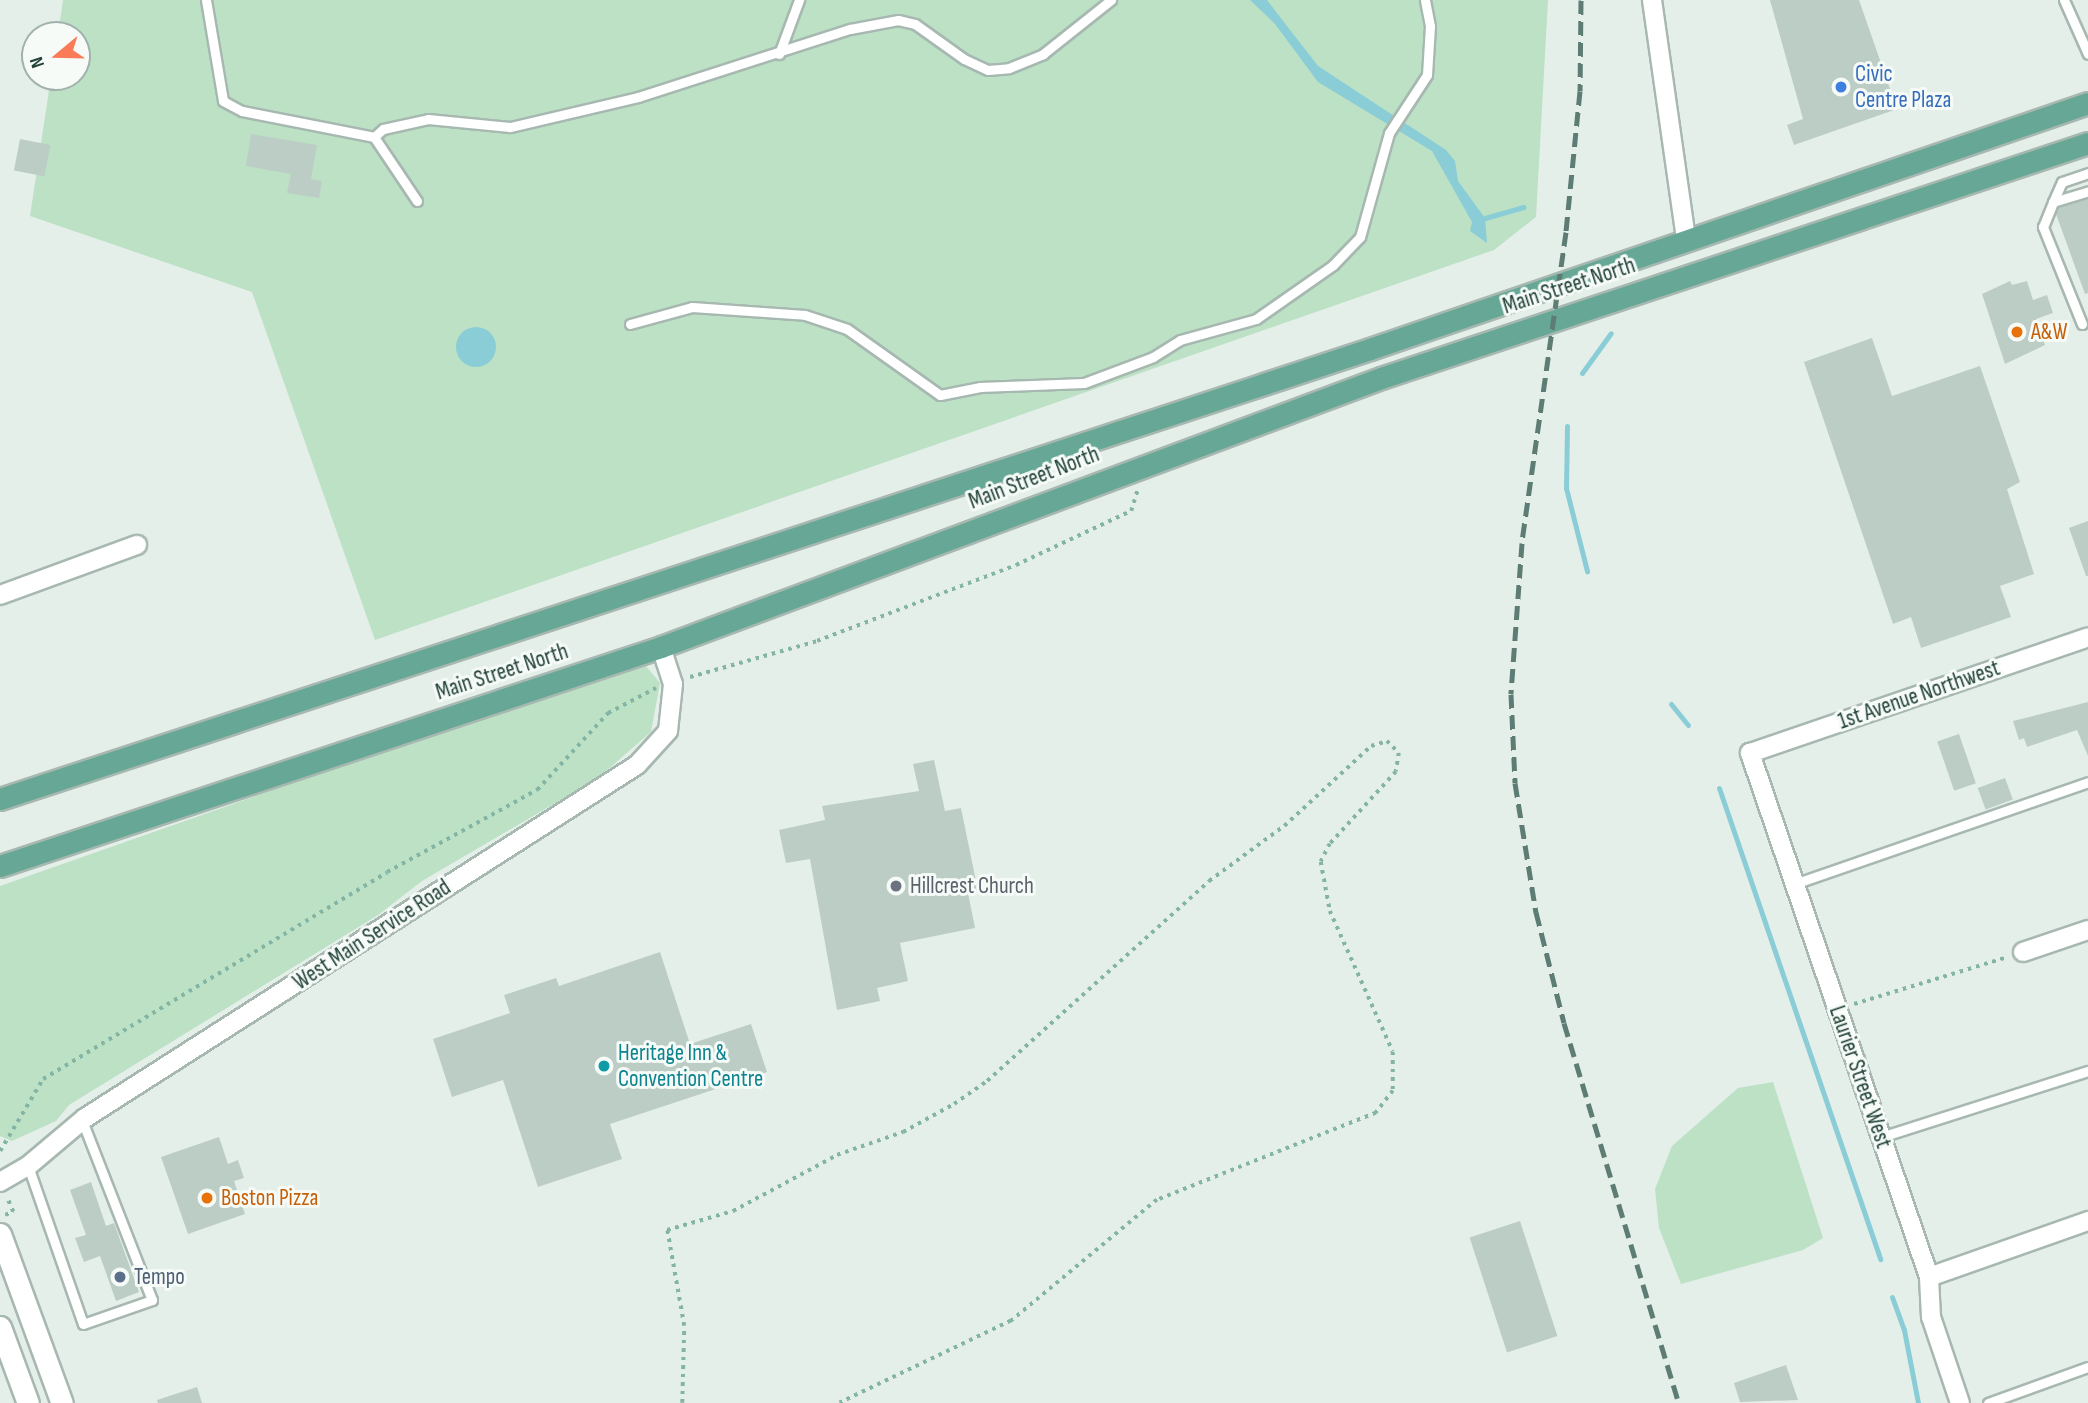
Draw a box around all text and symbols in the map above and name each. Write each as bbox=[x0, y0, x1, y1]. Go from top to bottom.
north arrow bbox=[21, 21, 91, 91]
text: N bbox=[25, 54, 50, 71]
place label: Civic Centre Plaza bbox=[1855, 60, 1951, 114]
marker: Civic Centre Plaza bbox=[1833, 79, 1849, 95]
street label: Main Street North bbox=[1499, 252, 1639, 320]
place label: A&W bbox=[2031, 318, 2067, 346]
marker: A&W bbox=[2009, 324, 2025, 340]
street label: Main Street North bbox=[965, 440, 1103, 516]
street label: Main Street North bbox=[432, 638, 572, 706]
street label: 1st Avenue Northwest bbox=[1835, 654, 2003, 736]
place label: Hillcrest Church bbox=[910, 872, 1034, 900]
street label: West Main Service Road bbox=[288, 874, 456, 996]
marker: Hillcrest Church bbox=[888, 878, 904, 894]
street label: Laurier Street West bbox=[1823, 1002, 1897, 1152]
place label: Heritage Inn & Convention Centre bbox=[618, 1039, 763, 1093]
marker: Heritage Inn & Convention Centre bbox=[596, 1058, 612, 1074]
place label: Boston Pizza bbox=[221, 1184, 318, 1212]
marker: Boston Pizza bbox=[199, 1190, 215, 1206]
place label: Tempo bbox=[134, 1263, 185, 1291]
marker: Tempo bbox=[112, 1269, 128, 1285]

